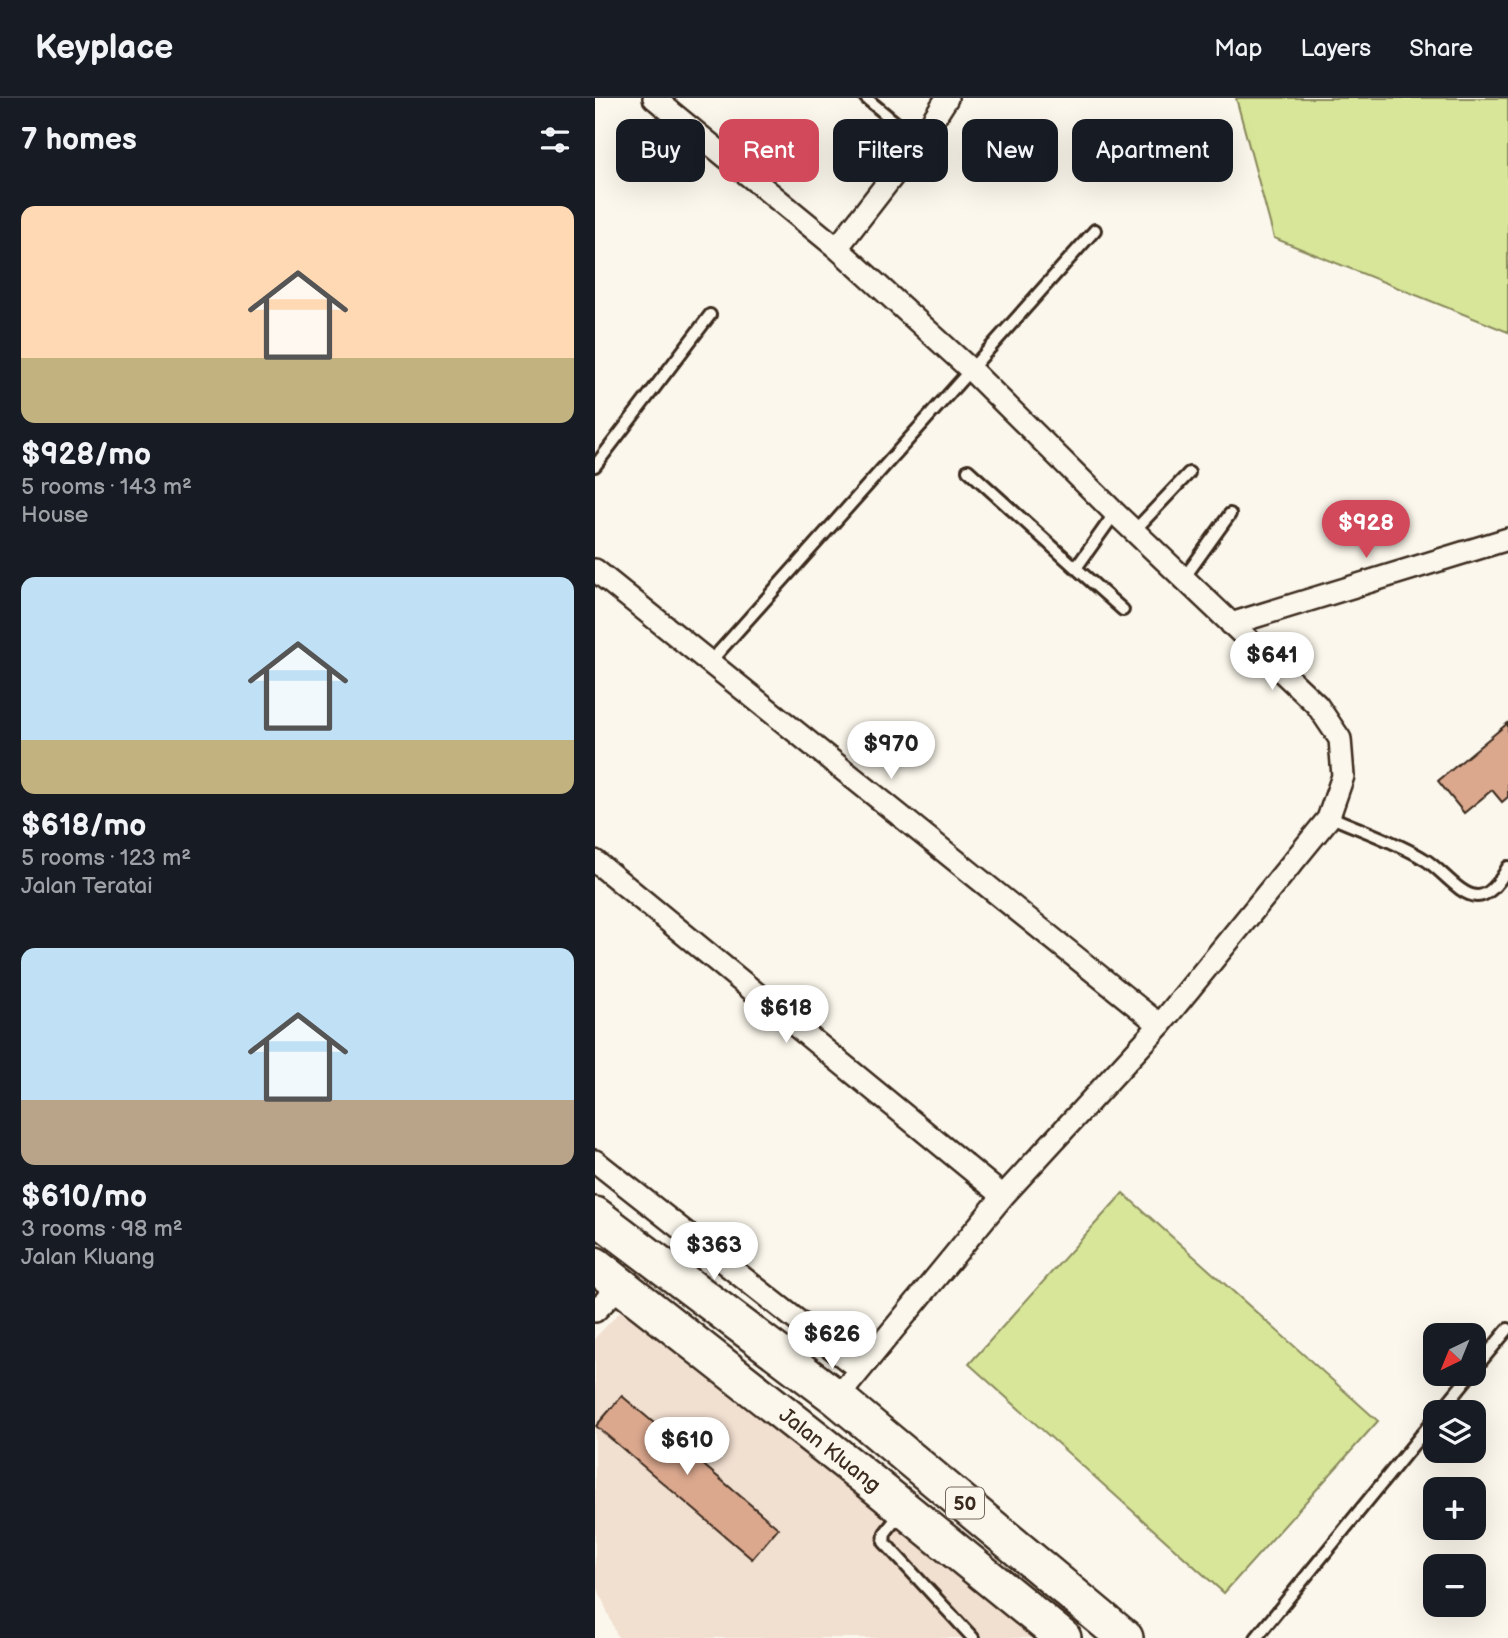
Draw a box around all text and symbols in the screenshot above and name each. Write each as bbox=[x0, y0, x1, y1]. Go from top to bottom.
text: Keyplace bbox=[35, 28, 173, 68]
text: Map bbox=[1214, 34, 1262, 63]
text: Layers bbox=[1300, 34, 1371, 63]
text: Share bbox=[1409, 34, 1473, 63]
chip: Buy bbox=[616, 119, 705, 182]
chip: Rent bbox=[719, 119, 819, 182]
chip: Filters bbox=[833, 119, 948, 182]
chip: New bbox=[962, 119, 1058, 182]
chip: Apartment bbox=[1072, 119, 1233, 182]
icon: filters bbox=[536, 121, 574, 159]
text: 7 homes bbox=[21, 122, 137, 158]
icon: home bbox=[235, 252, 361, 378]
text: $928/mo bbox=[21, 437, 151, 473]
text: 5 rooms · 143 m² bbox=[21, 473, 192, 501]
pin: $928 bbox=[1325, 500, 1407, 560]
text: House bbox=[21, 501, 88, 529]
text: $928 bbox=[1338, 509, 1394, 537]
icon: home bbox=[235, 623, 361, 749]
pin: $641 bbox=[1231, 632, 1313, 692]
text: $641 bbox=[1246, 641, 1298, 669]
pin: $970 bbox=[850, 722, 932, 781]
text: $970 bbox=[863, 730, 919, 758]
text: $618/mo bbox=[21, 808, 146, 844]
text: 5 rooms · 123 m² bbox=[21, 844, 191, 872]
text: Jalan Teratai bbox=[21, 872, 153, 900]
pin: $618 bbox=[745, 986, 827, 1045]
icon: home bbox=[235, 994, 361, 1120]
text: $618 bbox=[760, 994, 812, 1022]
text: $610/mo bbox=[21, 1179, 147, 1215]
text: 3 rooms · 98 m² bbox=[21, 1215, 183, 1243]
pin: $363 bbox=[673, 1222, 755, 1282]
text: $363 bbox=[686, 1231, 742, 1259]
text: Jalan Kluang bbox=[21, 1243, 155, 1271]
pin: $626 bbox=[791, 1312, 873, 1371]
text: $626 bbox=[804, 1320, 860, 1348]
north arrow bbox=[1423, 1323, 1486, 1386]
map controls bbox=[1423, 1323, 1486, 1617]
button: layers bbox=[1423, 1400, 1486, 1463]
street label: Jalan Kluang bbox=[774, 1403, 886, 1498]
pin: $610 bbox=[646, 1418, 728, 1477]
text: $610 bbox=[660, 1426, 714, 1454]
button: + bbox=[1423, 1477, 1486, 1540]
road number: 50 bbox=[946, 1488, 984, 1518]
button: − bbox=[1423, 1554, 1486, 1617]

